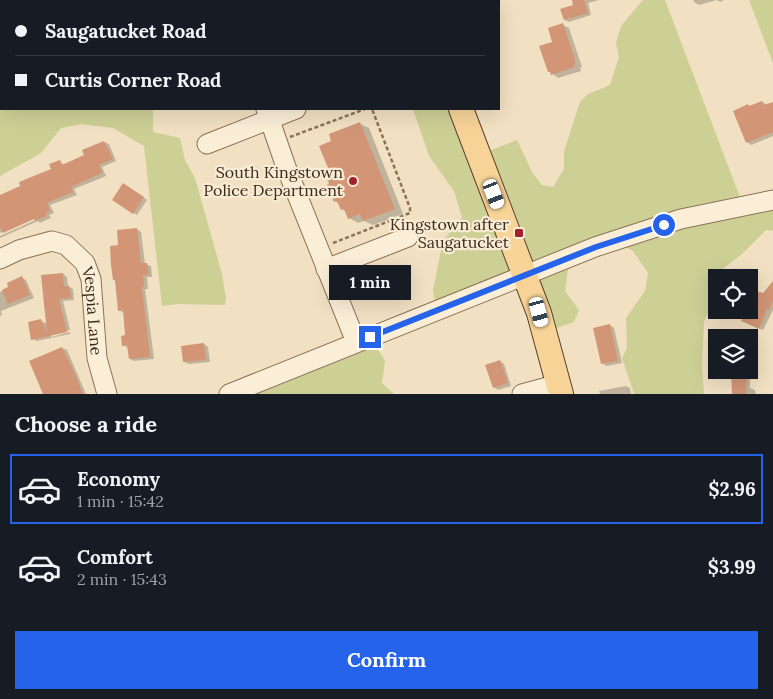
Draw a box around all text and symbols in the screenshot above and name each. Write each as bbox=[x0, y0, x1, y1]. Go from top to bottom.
text: Saugatucket Road bbox=[45, 19, 207, 43]
text: Curtis Corner Road bbox=[45, 68, 221, 92]
place label: South Kingstown Police Department bbox=[204, 162, 344, 200]
marker: South Kingstown Police Department bbox=[347, 175, 359, 187]
car bbox=[481, 177, 506, 211]
place label: Kingstown after Saugatucket bbox=[390, 214, 510, 252]
route start bbox=[653, 214, 675, 236]
marker: Kingstown after Saugatucket bbox=[513, 227, 525, 239]
street label: Vespia Lane bbox=[77, 263, 107, 356]
callout: 1 min bbox=[329, 264, 411, 300]
map controls bbox=[708, 269, 758, 379]
button: locate bbox=[708, 269, 758, 319]
text: 1 min bbox=[350, 272, 390, 292]
car bbox=[527, 296, 550, 328]
route end bbox=[359, 326, 381, 348]
button: layers bbox=[708, 329, 758, 379]
text: Choose a ride bbox=[15, 410, 157, 438]
icon: car bbox=[17, 467, 62, 512]
text: Economy bbox=[77, 467, 160, 491]
text: $2.96 bbox=[708, 477, 756, 501]
text: 1 min · 15:42 bbox=[77, 491, 164, 511]
icon: car bbox=[17, 545, 62, 590]
text: Comfort bbox=[77, 545, 153, 569]
text: $3.99 bbox=[708, 555, 756, 579]
text: 2 min · 15:43 bbox=[77, 569, 167, 589]
button: Confirm bbox=[15, 631, 758, 689]

